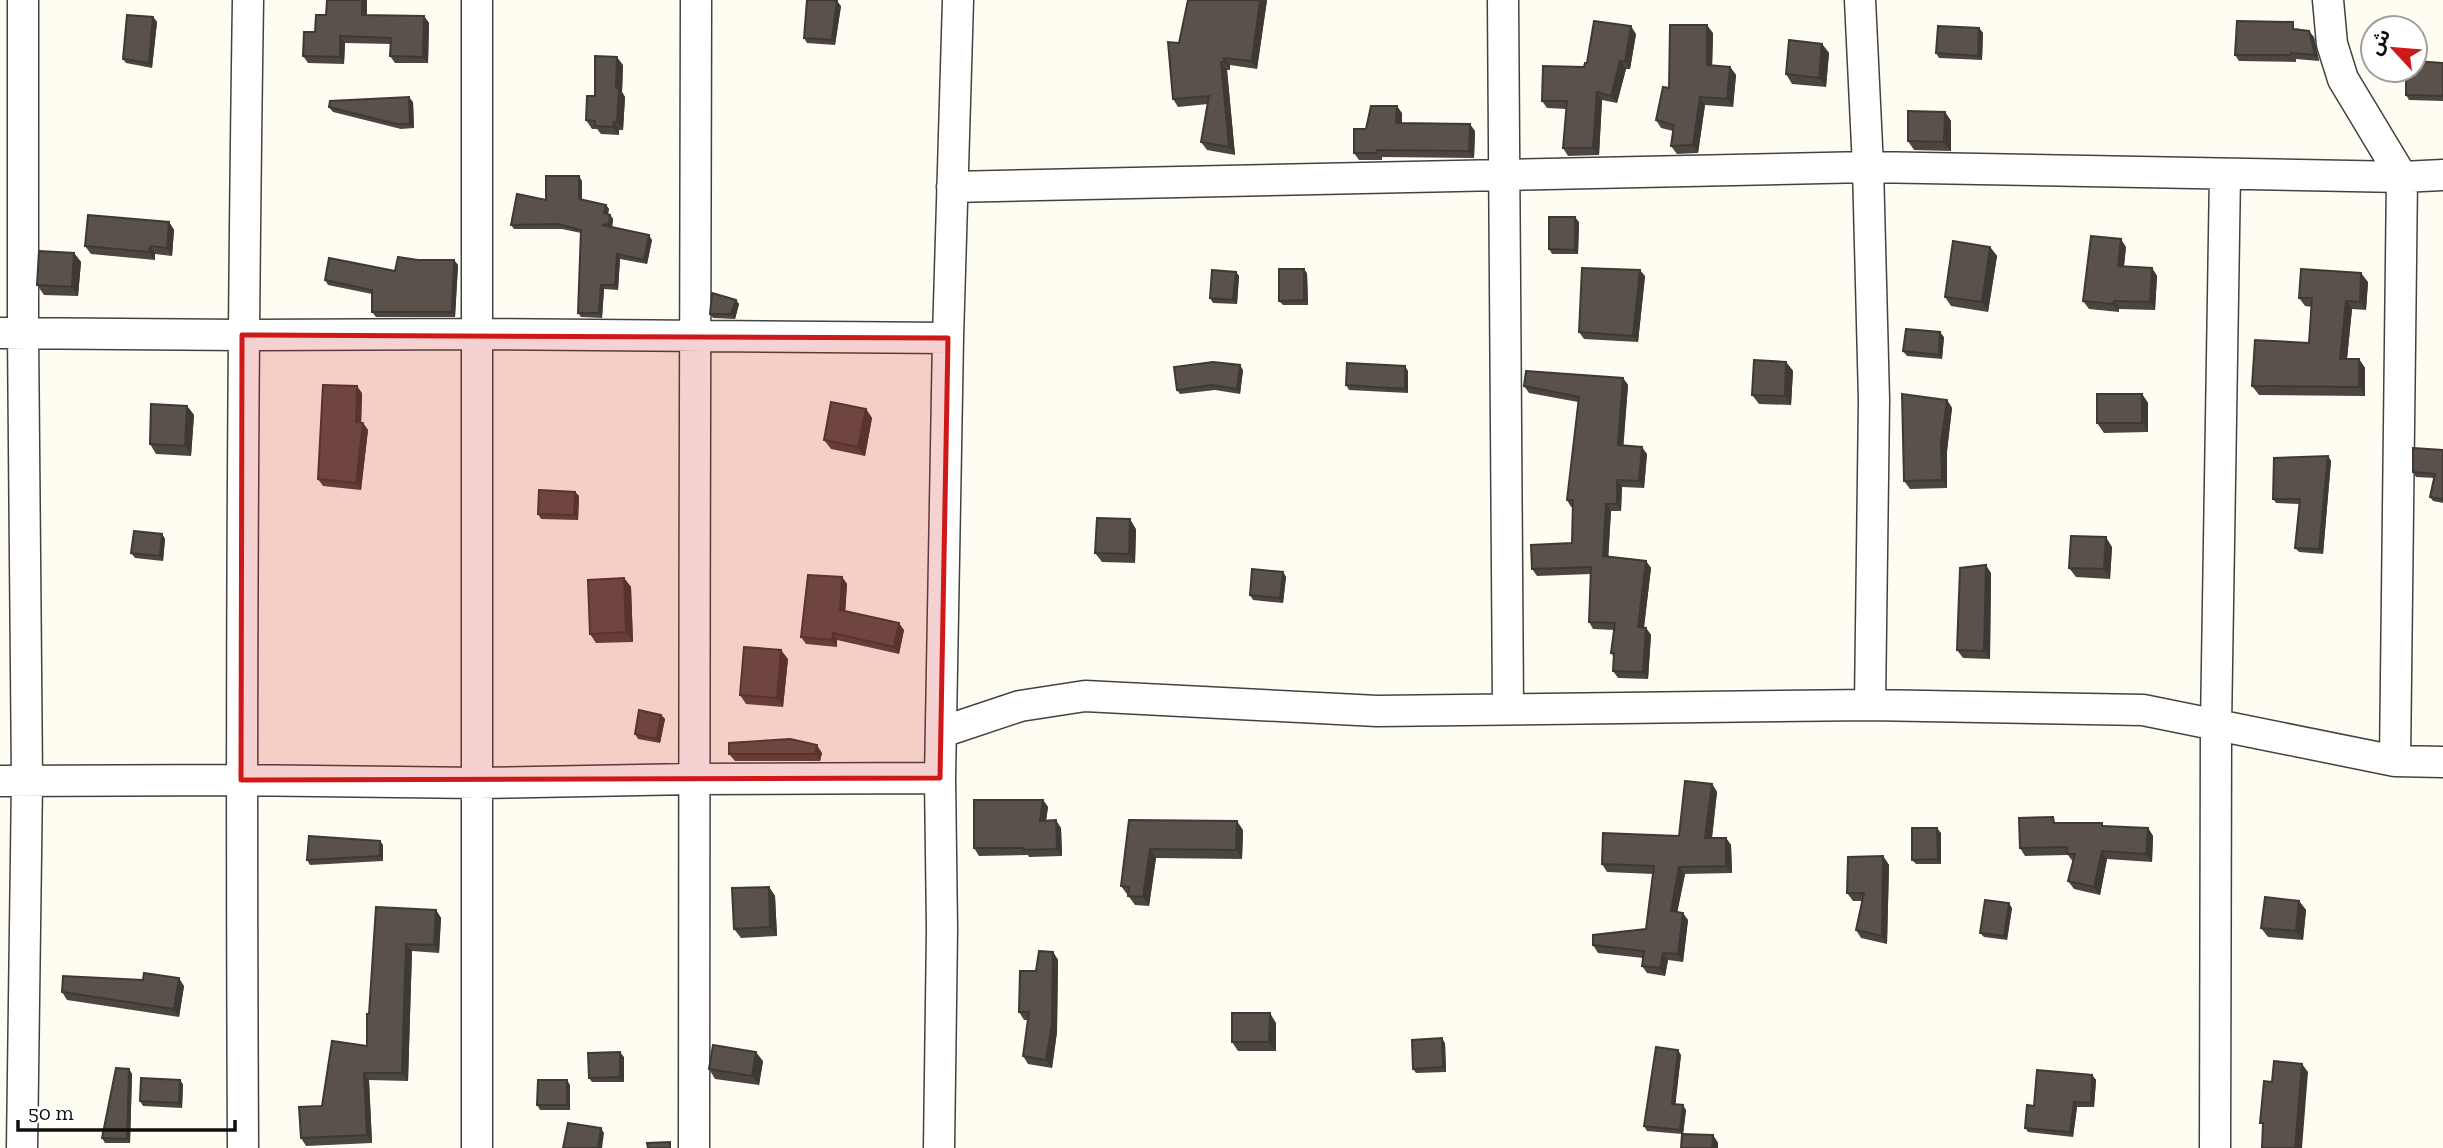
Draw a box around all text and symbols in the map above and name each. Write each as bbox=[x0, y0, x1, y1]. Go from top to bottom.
north arrow bbox=[2359, 14, 2429, 84]
text: ش bbox=[2363, 25, 2395, 59]
scale bar bbox=[18, 1088, 234, 1132]
text: 50 m bbox=[28, 1100, 74, 1125]

